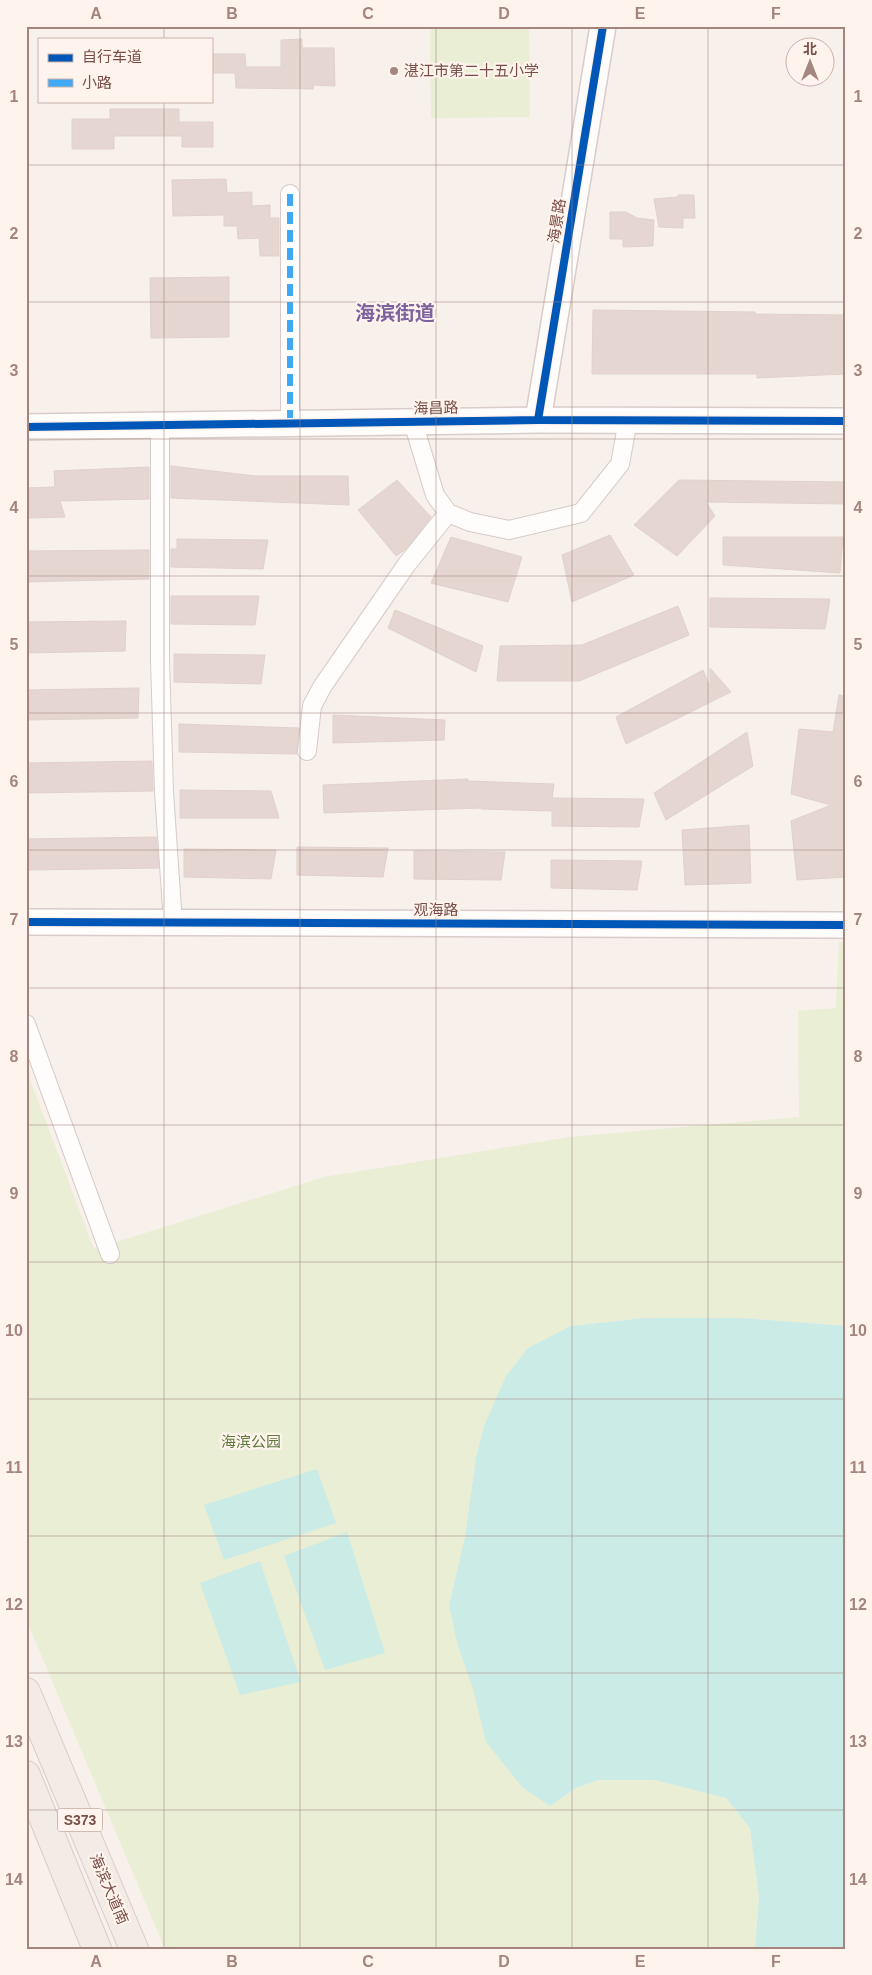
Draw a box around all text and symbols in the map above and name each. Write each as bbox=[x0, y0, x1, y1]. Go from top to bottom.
text: A bbox=[90, 5, 102, 22]
text: B bbox=[226, 5, 238, 22]
text: C bbox=[362, 5, 374, 22]
text: D bbox=[498, 5, 510, 22]
text: E bbox=[635, 5, 646, 22]
text: F bbox=[771, 5, 781, 22]
legend bbox=[38, 38, 212, 102]
north arrow bbox=[784, 38, 834, 88]
text: 北 bbox=[803, 41, 817, 57]
text: 自行车道 bbox=[82, 48, 142, 65]
place label: 湛江市第二十五小学 bbox=[404, 62, 539, 79]
marker: 湛江市第二十五小学 bbox=[388, 65, 400, 77]
text: 小路 bbox=[82, 74, 112, 91]
text: 1 bbox=[10, 88, 19, 105]
text: 1 bbox=[854, 88, 863, 105]
street label: 海景路 bbox=[545, 197, 568, 244]
text: 2 bbox=[10, 225, 19, 242]
text: 2 bbox=[854, 225, 863, 242]
district label: 海滨街道 bbox=[355, 302, 435, 324]
text: 3 bbox=[10, 362, 19, 379]
text: 3 bbox=[854, 362, 863, 379]
street label: 海昌路 bbox=[413, 399, 459, 416]
text: 4 bbox=[10, 499, 19, 516]
text: 4 bbox=[854, 499, 863, 516]
text: 5 bbox=[10, 636, 19, 653]
text: 5 bbox=[854, 636, 863, 653]
text: 6 bbox=[10, 773, 19, 790]
text: 6 bbox=[854, 773, 863, 790]
street label: 观海路 bbox=[413, 901, 459, 918]
text: 7 bbox=[10, 911, 19, 928]
text: 7 bbox=[854, 911, 863, 928]
text: 8 bbox=[10, 1048, 19, 1065]
text: 8 bbox=[854, 1048, 863, 1065]
text: 9 bbox=[10, 1185, 19, 1202]
text: 9 bbox=[854, 1185, 863, 1202]
text: 10 bbox=[5, 1322, 23, 1339]
text: 10 bbox=[849, 1322, 867, 1339]
park label: 海滨公园 bbox=[221, 1433, 281, 1450]
text: 11 bbox=[6, 1459, 23, 1476]
text: 11 bbox=[850, 1459, 867, 1476]
text: 12 bbox=[5, 1596, 23, 1613]
text: 12 bbox=[849, 1596, 867, 1613]
text: 13 bbox=[5, 1733, 23, 1750]
text: 13 bbox=[849, 1733, 867, 1750]
road number: S373 bbox=[58, 1808, 102, 1832]
street label: 海滨大道南 bbox=[87, 1851, 132, 1927]
text: 14 bbox=[5, 1871, 23, 1888]
text: 14 bbox=[849, 1871, 867, 1888]
text: A bbox=[90, 1953, 102, 1970]
text: B bbox=[226, 1953, 238, 1970]
text: C bbox=[362, 1953, 374, 1970]
text: D bbox=[498, 1953, 510, 1970]
text: E bbox=[635, 1953, 646, 1970]
text: F bbox=[771, 1953, 781, 1970]

